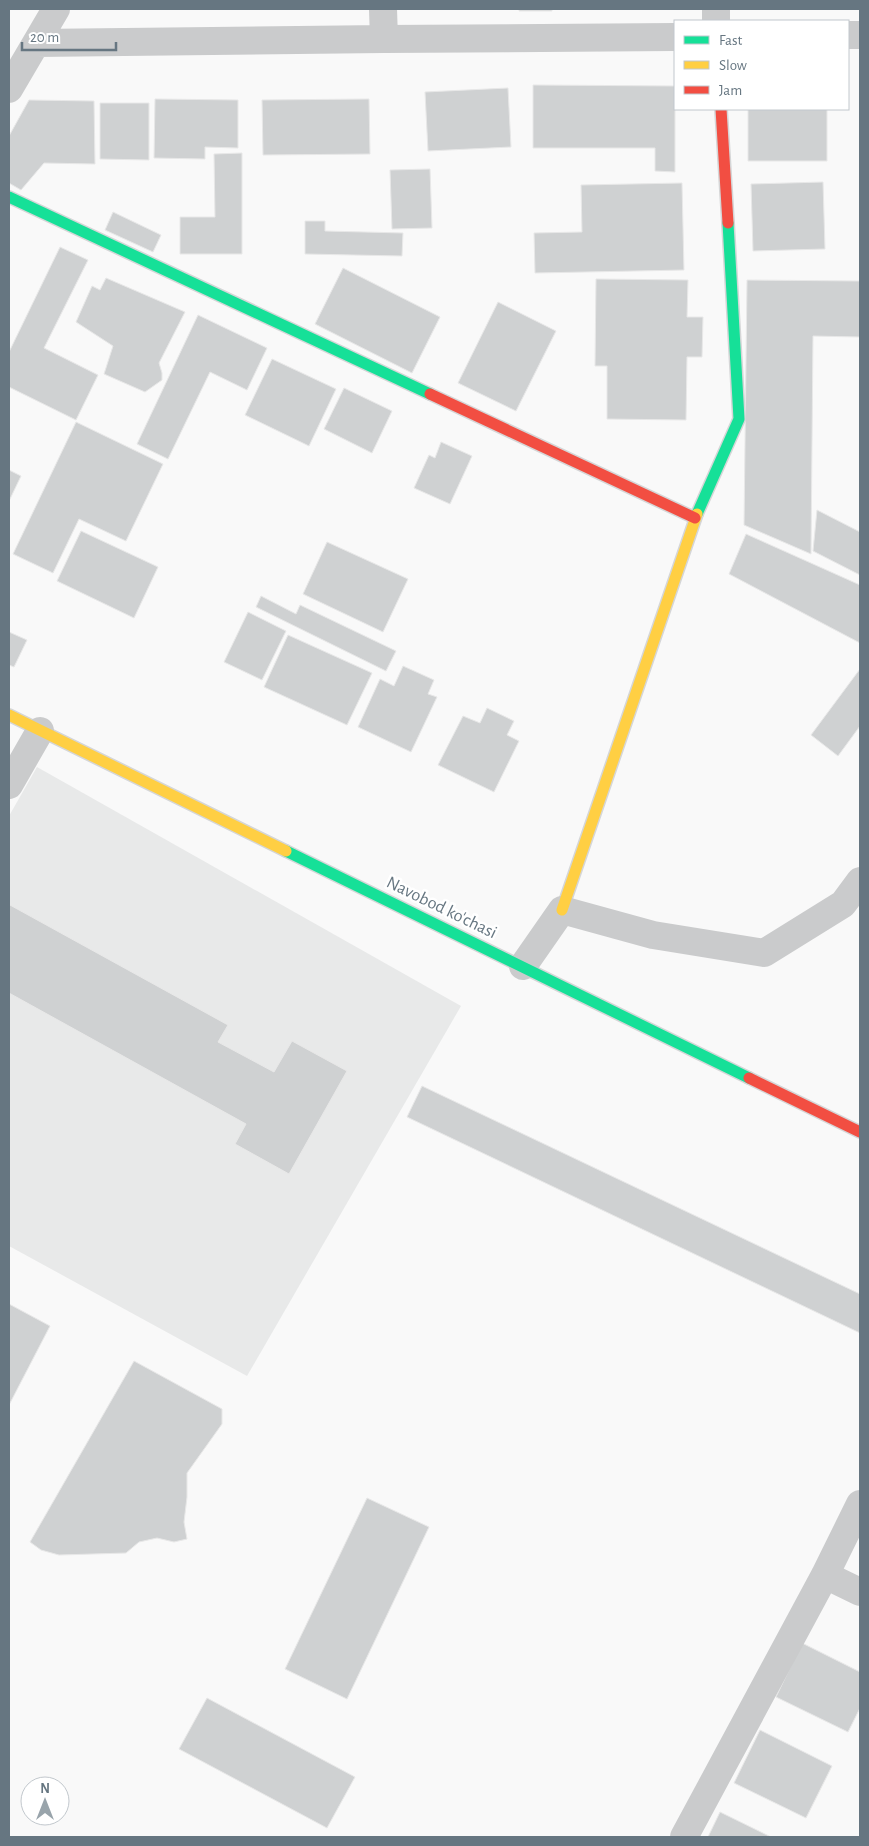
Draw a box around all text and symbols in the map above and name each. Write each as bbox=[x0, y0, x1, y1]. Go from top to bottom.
scale bar bbox=[22, 20, 116, 52]
legend bbox=[674, 20, 849, 110]
text: 20 m bbox=[30, 30, 59, 45]
text: Fast bbox=[719, 33, 743, 48]
text: Slow bbox=[719, 58, 747, 73]
text: Jam bbox=[719, 83, 742, 98]
street label: Navobod ko'chasi bbox=[384, 873, 500, 942]
north arrow bbox=[20, 1776, 70, 1826]
text: N bbox=[40, 1782, 50, 1796]

